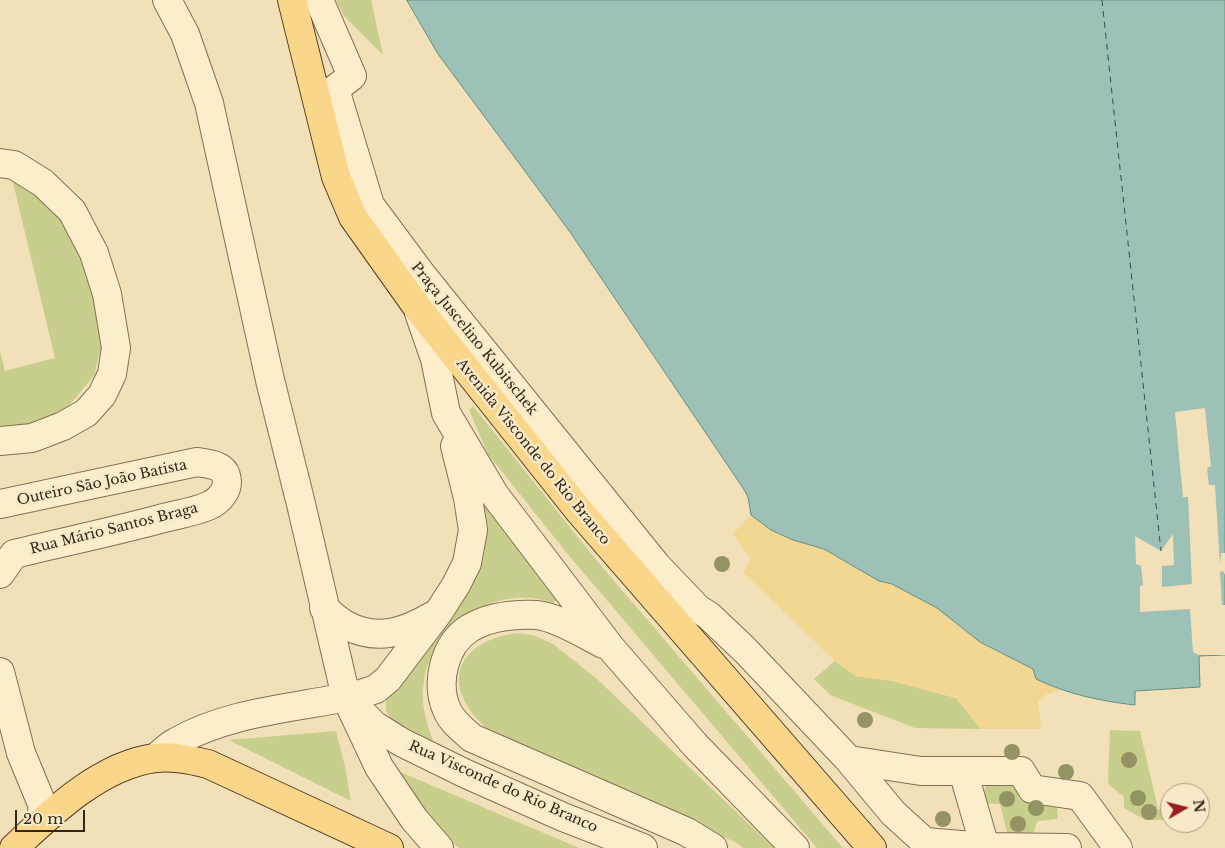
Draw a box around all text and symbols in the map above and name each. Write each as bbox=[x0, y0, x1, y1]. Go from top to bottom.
street label: Praça Juscelino Kubitschek bbox=[407, 259, 541, 419]
street label: Avenida Visconde do Rio Branco bbox=[453, 355, 613, 549]
street label: Outeiro São João Batista bbox=[15, 457, 189, 509]
street label: Rua Mário Santos Braga bbox=[28, 500, 200, 558]
street label: Rua Visconde do Rio Branco bbox=[406, 738, 600, 836]
north arrow bbox=[1160, 783, 1210, 833]
text: N bbox=[1189, 798, 1209, 814]
scale bar bbox=[18, 800, 88, 832]
text: 20 m bbox=[23, 809, 63, 828]

